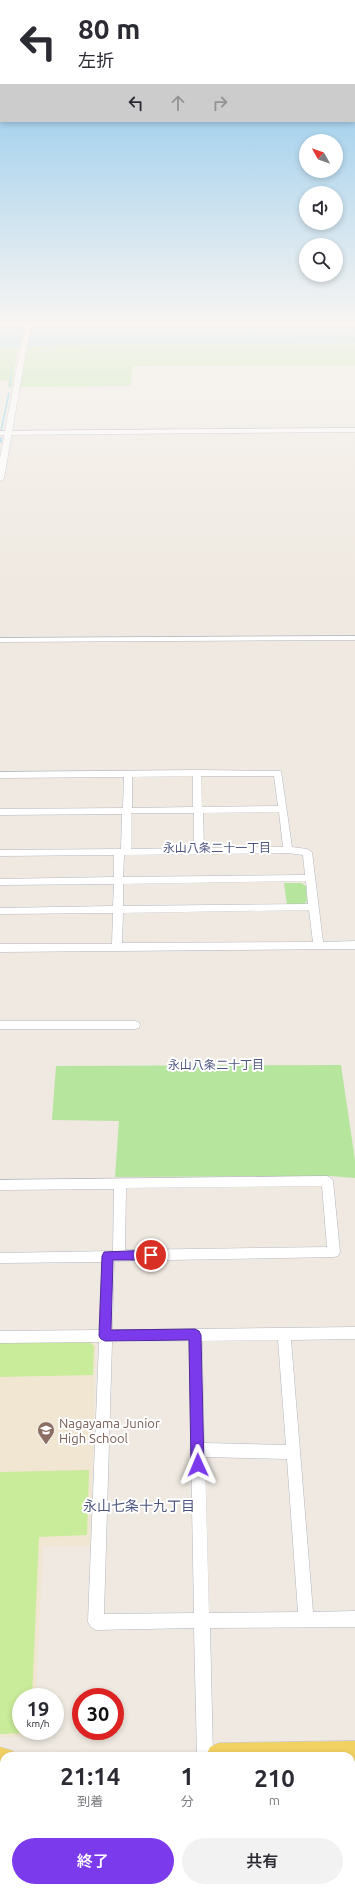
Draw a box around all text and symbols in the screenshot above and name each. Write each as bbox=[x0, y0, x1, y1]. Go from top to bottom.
text: 80 m bbox=[78, 13, 140, 44]
icon: left bbox=[12, 16, 64, 68]
text: 左折 bbox=[78, 50, 114, 70]
icon: left bbox=[125, 92, 147, 114]
icon: ahead bbox=[167, 92, 189, 114]
icon: right bbox=[209, 92, 231, 114]
north arrow bbox=[299, 134, 343, 178]
map controls bbox=[299, 134, 343, 282]
button: sound bbox=[299, 186, 343, 230]
button: search bbox=[299, 238, 343, 282]
district label: 永山八条二十一丁目 bbox=[163, 841, 271, 854]
district label: 永山八条二十丁目 bbox=[168, 1058, 264, 1071]
pin bbox=[134, 1238, 168, 1272]
icon: arrive bbox=[140, 1244, 162, 1266]
place label: Nagayama Junior High School bbox=[59, 1416, 160, 1445]
school or university icon: Nagayama Junior High School bbox=[36, 1420, 56, 1445]
position arrow bbox=[177, 1444, 219, 1486]
district label: 永山七条十九丁目 bbox=[83, 1498, 195, 1514]
speed limit sign: 30 bbox=[72, 1688, 124, 1740]
text: 19 bbox=[27, 1697, 49, 1720]
text: km/h bbox=[26, 1718, 50, 1729]
text: 21:14 bbox=[60, 1763, 120, 1790]
text: 1 bbox=[180, 1763, 194, 1790]
text: 210 bbox=[254, 1765, 295, 1792]
text: m bbox=[269, 1793, 280, 1807]
text: 到着 bbox=[77, 1794, 103, 1808]
text: 分 bbox=[181, 1794, 194, 1808]
button: 終了 bbox=[12, 1838, 174, 1884]
button: 共有 bbox=[182, 1838, 343, 1884]

